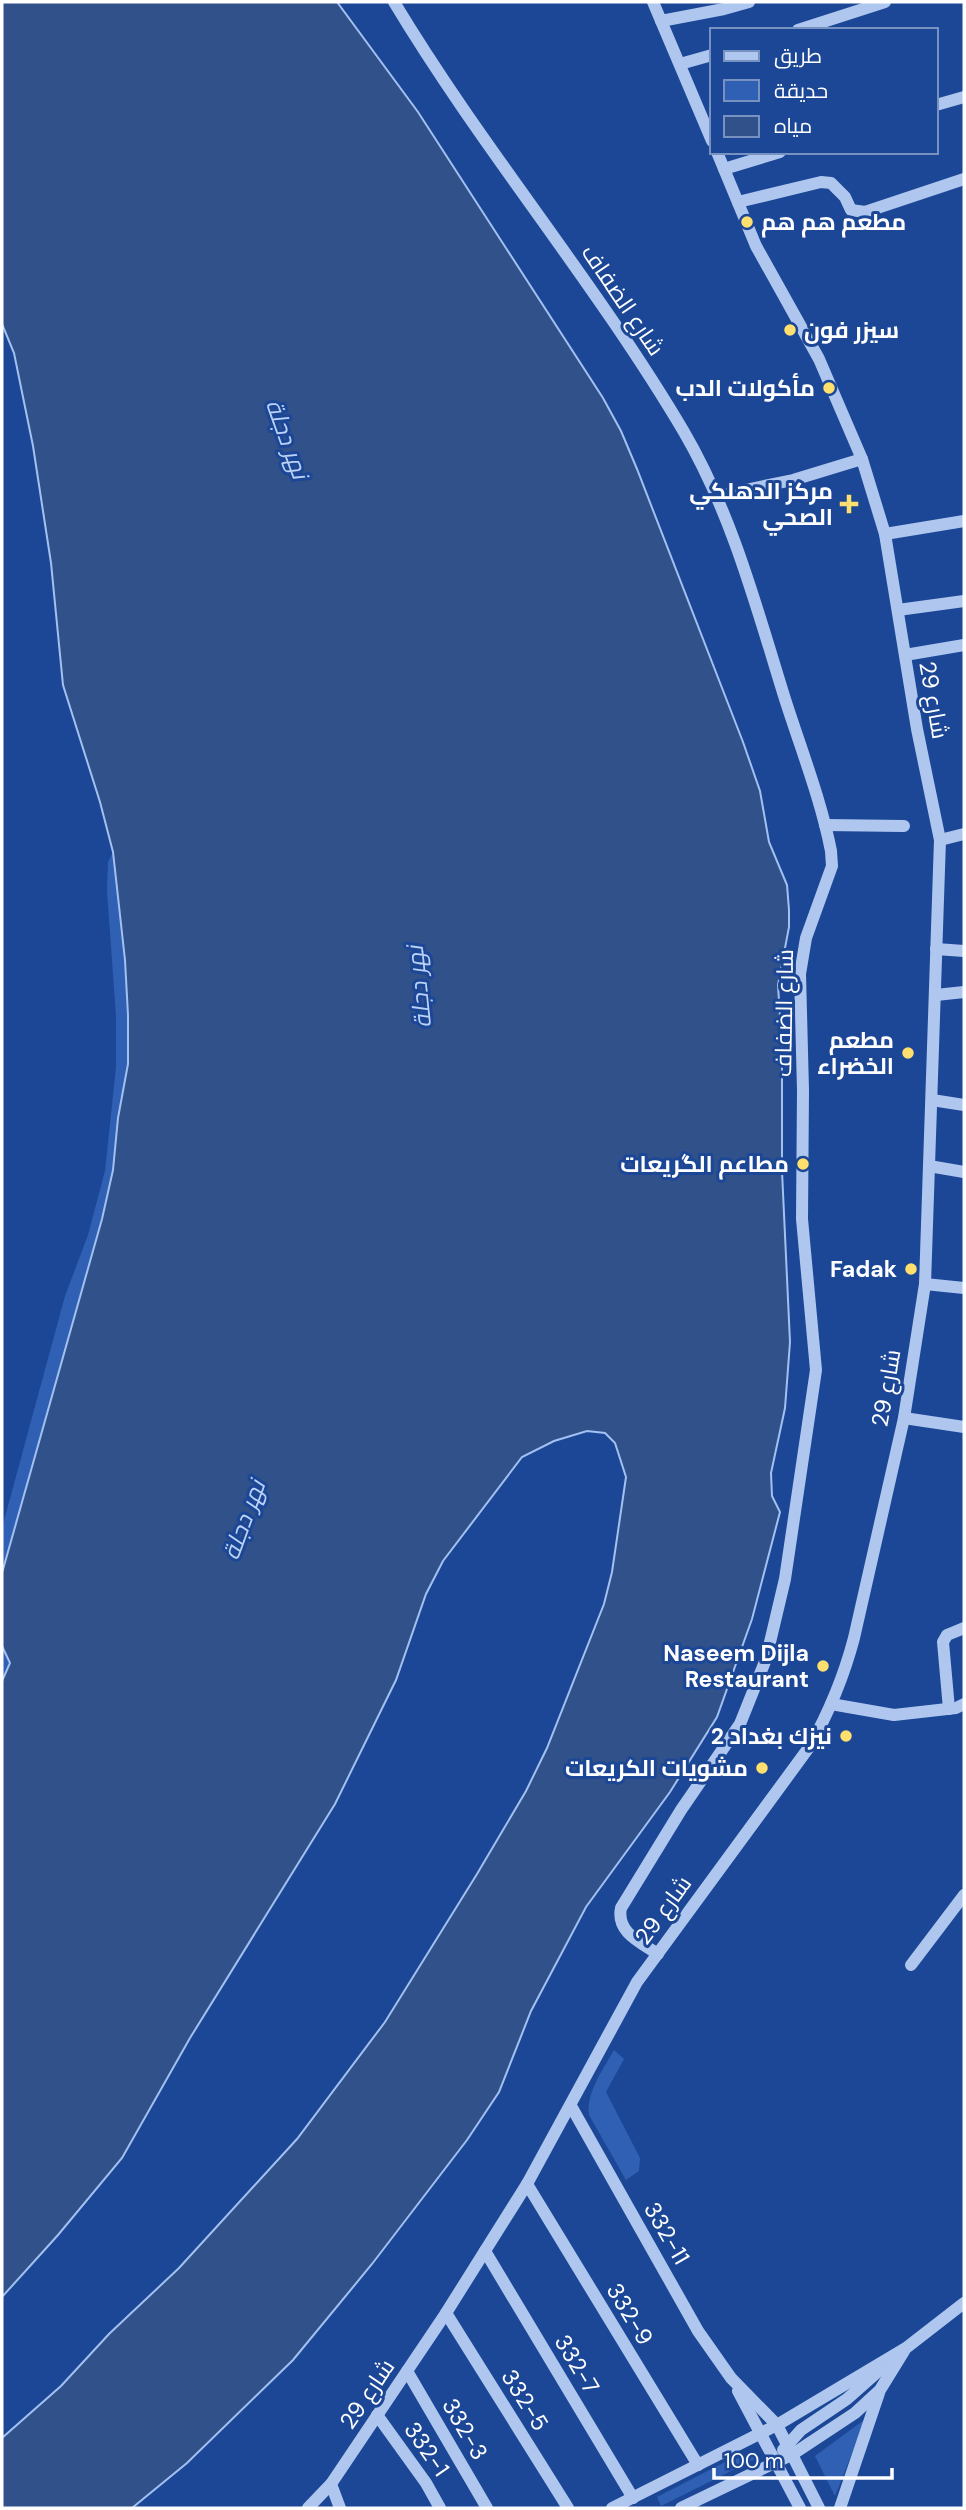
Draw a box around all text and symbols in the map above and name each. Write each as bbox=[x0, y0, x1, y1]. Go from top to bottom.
legend bbox=[710, 28, 938, 154]
text: طريق bbox=[774, 42, 822, 70]
text: حديقة bbox=[774, 77, 828, 105]
text: مياه bbox=[774, 112, 812, 140]
place label: مطعم هم هم bbox=[761, 207, 906, 238]
marker: مطعم هم هم bbox=[739, 214, 755, 230]
street label: شارع الضفاف bbox=[574, 239, 671, 362]
place label: سيزر فون bbox=[804, 315, 899, 345]
marker: سيزر فون bbox=[782, 322, 798, 338]
place label: مأكولات الدب bbox=[676, 373, 815, 403]
marker: مأكولات الدب bbox=[821, 380, 837, 396]
water label: نهر دجلة bbox=[259, 395, 317, 485]
place label: مركز الدهلكي الصحي bbox=[689, 476, 833, 536]
marker: مركز الدهلكي الصحي bbox=[839, 494, 859, 514]
street label: شارع 29 bbox=[911, 659, 956, 741]
water label: نهر دجلة bbox=[399, 942, 438, 1030]
street label: شارع الضفاف bbox=[768, 949, 801, 1077]
place label: مطعم الخضراء bbox=[817, 1025, 894, 1081]
marker: مطعم الخضراء bbox=[900, 1045, 916, 1061]
place label: مطاعم الگريعات bbox=[620, 1149, 789, 1180]
marker: مطاعم الگريعات bbox=[795, 1156, 811, 1172]
place label: Fadak bbox=[830, 1254, 897, 1284]
marker: Fadak bbox=[903, 1261, 919, 1277]
street label: شارع 29 bbox=[864, 1347, 909, 1429]
water label: نهر دجلة bbox=[215, 1473, 273, 1564]
place label: Naseem Dijla Restaurant bbox=[663, 1638, 809, 1694]
marker: Naseem Dijla Restaurant bbox=[815, 1658, 831, 1674]
place label: نيزك بغداد 2 bbox=[711, 1721, 832, 1751]
marker: نيزك بغداد 2 bbox=[838, 1728, 854, 1744]
place label: مشويات الكريعات bbox=[565, 1753, 748, 1783]
marker: مشويات الكريعات bbox=[754, 1760, 770, 1776]
street label: شارع 29 bbox=[628, 1870, 699, 1951]
street label: 332-11 bbox=[637, 2196, 697, 2270]
street label: 332-9 bbox=[600, 2277, 660, 2351]
street label: 332-7 bbox=[548, 2329, 606, 2399]
street label: شارع 29 bbox=[333, 2353, 402, 2435]
street label: 332-5 bbox=[495, 2364, 555, 2436]
street label: 332-3 bbox=[435, 2393, 495, 2465]
street label: 332-1 bbox=[397, 2416, 457, 2482]
scale bar bbox=[714, 2436, 892, 2480]
text: 100 m bbox=[724, 2447, 784, 2475]

